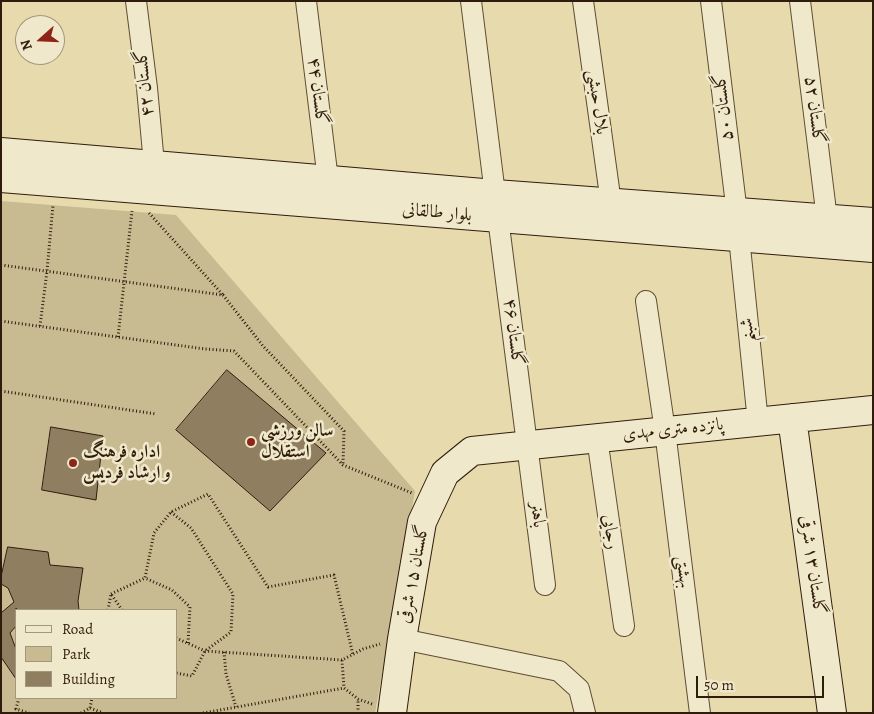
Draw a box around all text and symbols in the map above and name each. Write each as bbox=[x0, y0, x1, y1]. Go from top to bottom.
north arrow bbox=[15, 15, 65, 65]
text: N bbox=[16, 37, 37, 53]
street label: گلستان ۴۲ bbox=[131, 48, 159, 118]
street label: گلستان ۴۴ bbox=[302, 56, 332, 126]
street label: بلال حبشی bbox=[582, 68, 612, 136]
street label: گلستان ۵۰ bbox=[709, 72, 739, 142]
street label: گلستان ۵۲ bbox=[799, 75, 829, 145]
street label: بلوار طالقانی bbox=[401, 199, 473, 227]
street label: گلستان ۴۶ bbox=[498, 297, 528, 367]
street label: شبنم bbox=[736, 317, 760, 343]
street label: پانزده متری مهدی bbox=[621, 414, 725, 446]
place label: سالن ورزشی استقلال bbox=[261, 421, 334, 464]
marker: سالن ورزشی استقلال bbox=[245, 436, 257, 448]
place label: اداره فرهنگ و ارشاد فردیس bbox=[83, 442, 171, 484]
marker: اداره فرهنگ و ارشاد فردیس bbox=[67, 457, 79, 469]
street label: باهنر bbox=[525, 501, 549, 529]
street label: رجایی bbox=[597, 513, 623, 551]
street label: گلستان ۱۳ شرقی bbox=[794, 514, 830, 616]
street label: گلستان ۱۵ شرقی bbox=[394, 523, 434, 625]
street label: بهشتی bbox=[670, 554, 696, 590]
legend bbox=[15, 609, 178, 699]
text: Road bbox=[62, 619, 93, 639]
text: Park bbox=[62, 644, 90, 664]
scale bar bbox=[699, 666, 826, 698]
text: Building bbox=[62, 669, 115, 689]
text: 50 m bbox=[704, 675, 734, 695]

